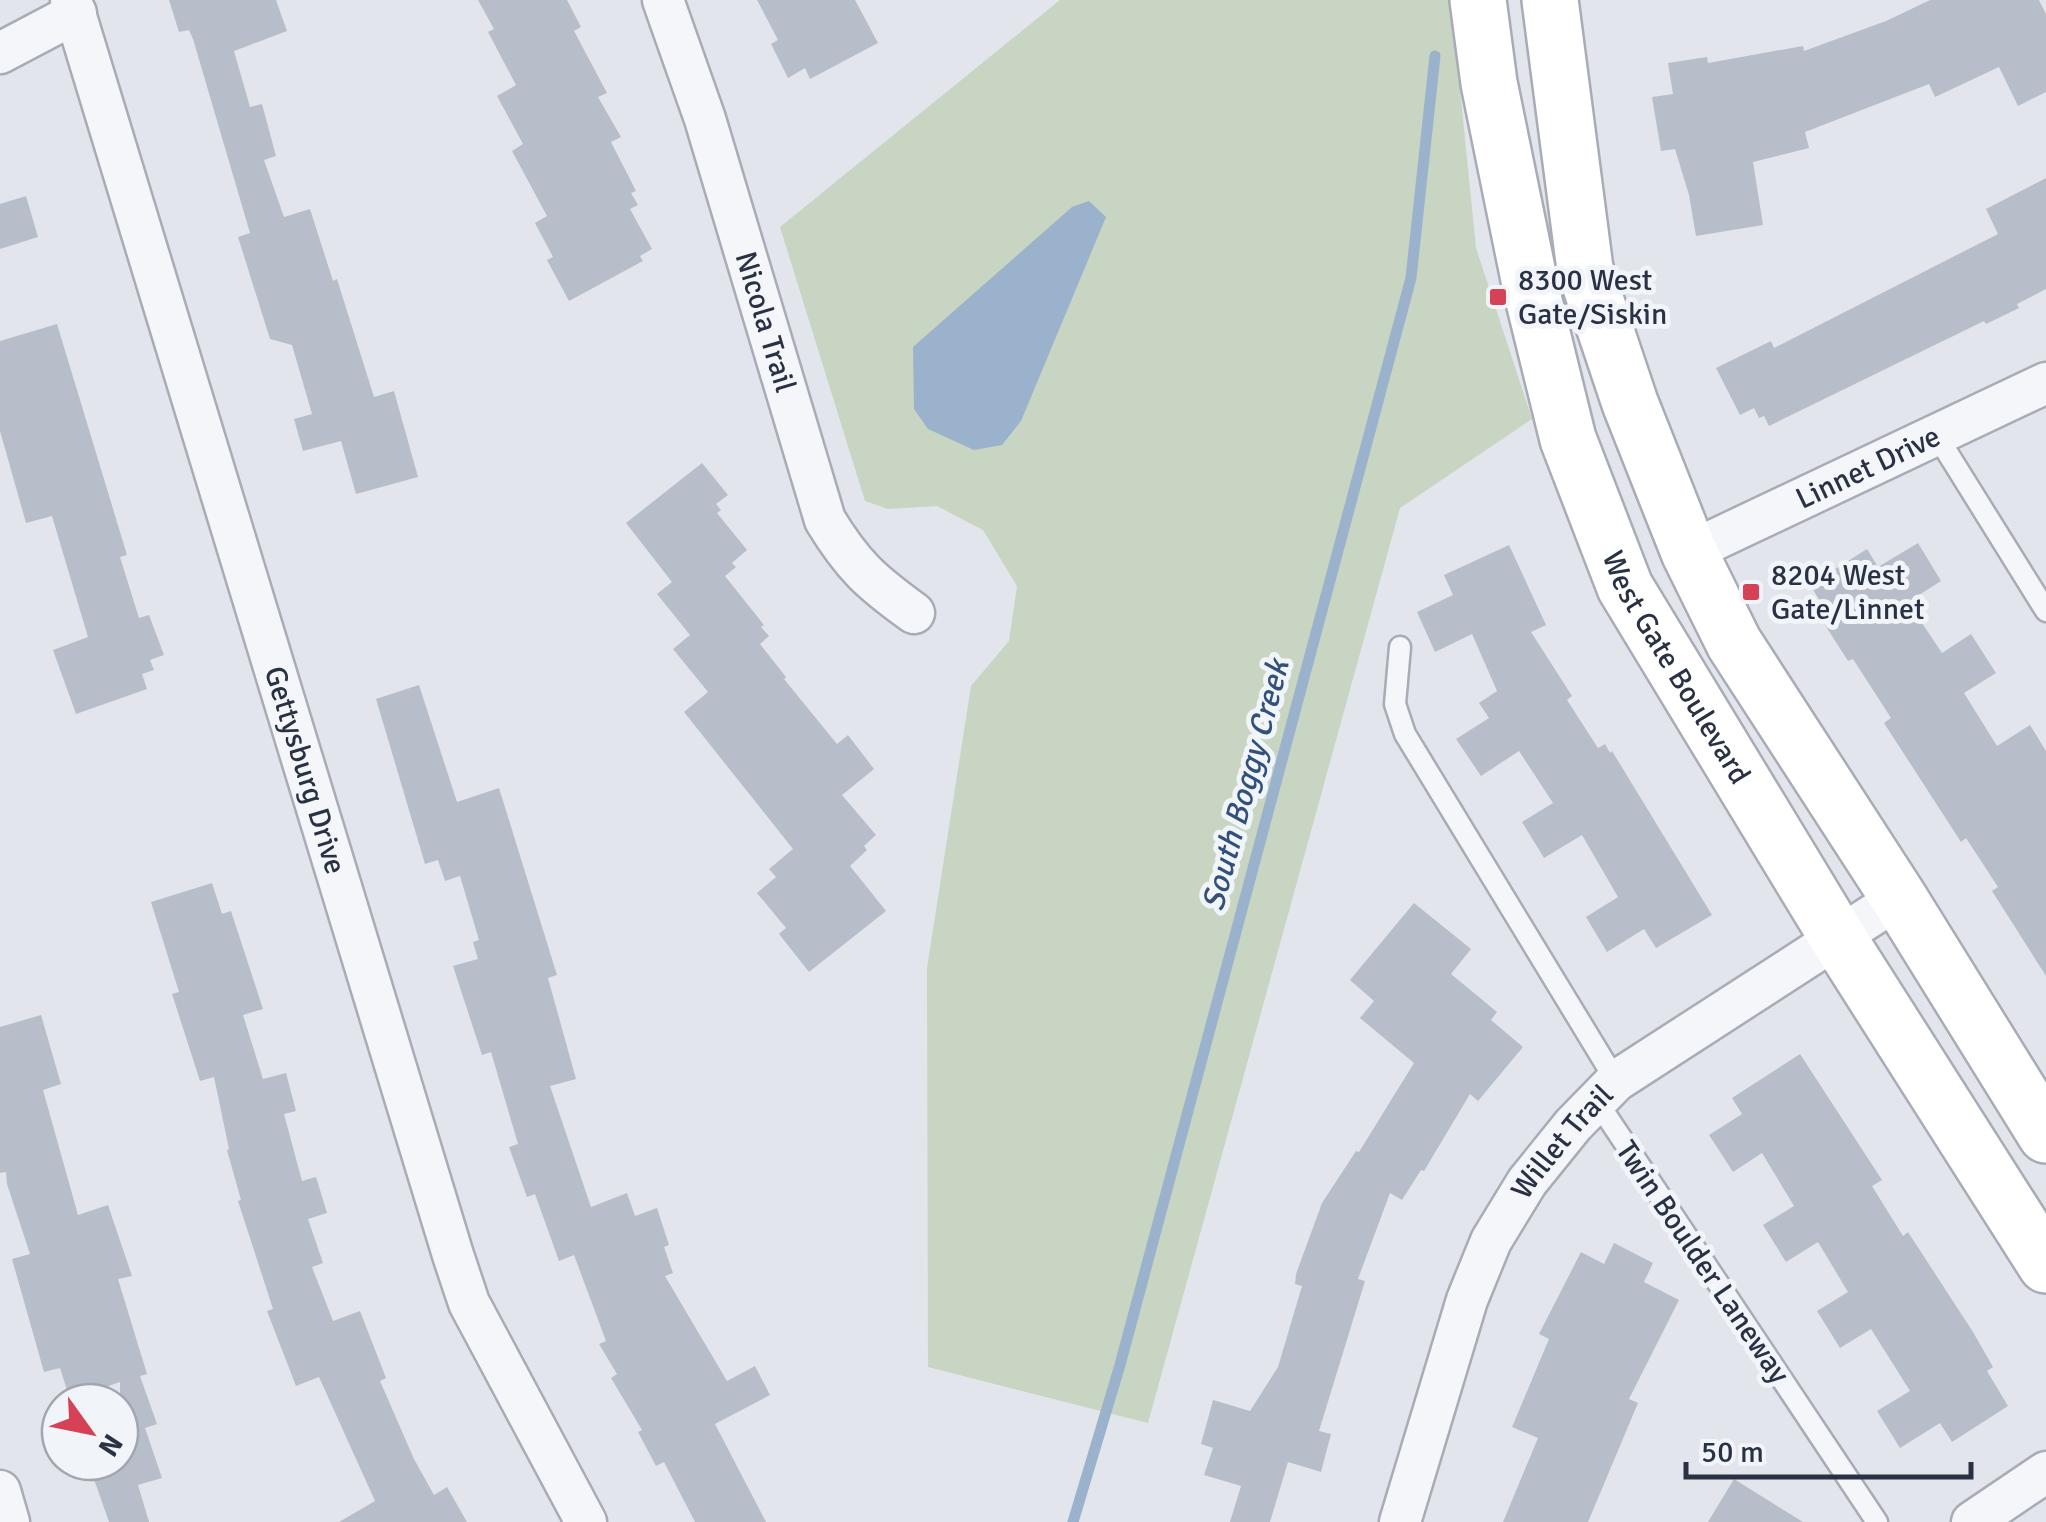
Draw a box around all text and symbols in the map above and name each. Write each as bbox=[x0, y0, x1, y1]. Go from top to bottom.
street label: Nicola Trail bbox=[727, 247, 804, 397]
place label: 8300 West Gate/Siskin bbox=[1518, 262, 1667, 333]
marker: 8300 West Gate/Siskin bbox=[1487, 286, 1509, 308]
street label: Linnet Drive bbox=[1790, 418, 1946, 518]
street label: West Gate Boulevard bbox=[1594, 546, 1758, 791]
place label: 8204 West Gate/Linnet bbox=[1771, 557, 1925, 628]
marker: 8204 West Gate/Linnet bbox=[1740, 581, 1762, 603]
water label: South Boggy Creek bbox=[1193, 653, 1298, 915]
street label: Gettysburg Drive bbox=[256, 662, 354, 879]
street label: Willet Trail bbox=[1503, 1077, 1621, 1206]
street label: Twin Boulder Laneway bbox=[1608, 1134, 1798, 1391]
north arrow bbox=[40, 1382, 140, 1482]
scale bar bbox=[1686, 1417, 1971, 1479]
text: N bbox=[91, 1428, 130, 1463]
text: 50 m bbox=[1701, 1434, 1764, 1471]

